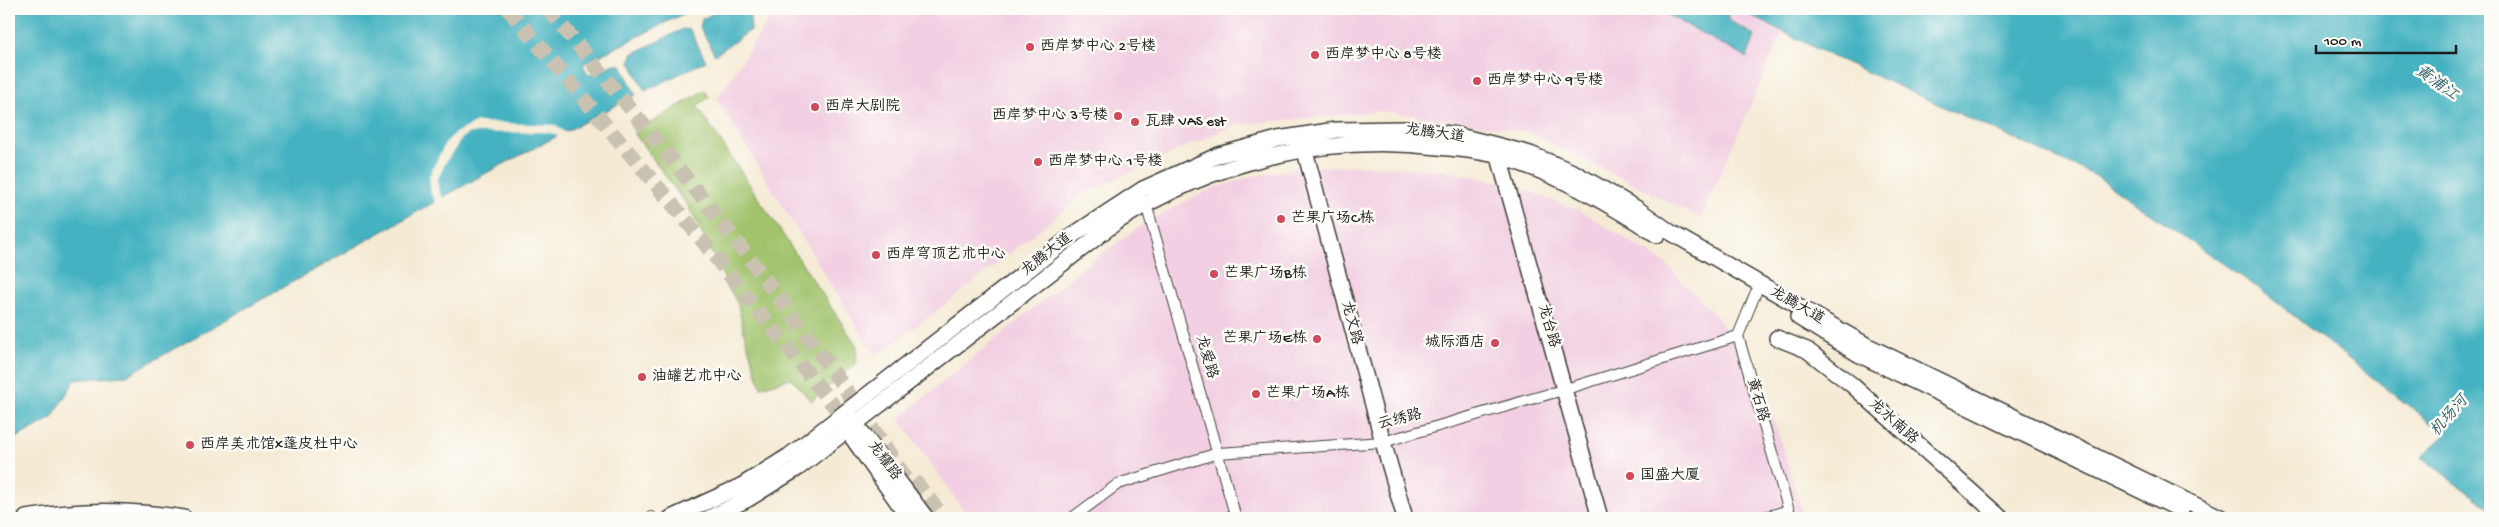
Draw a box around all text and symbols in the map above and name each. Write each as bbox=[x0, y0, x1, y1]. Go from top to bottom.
scale bar bbox=[2316, 22, 2456, 54]
text: 100 m bbox=[2323, 33, 2362, 51]
place label: 西岸梦中心 2号楼 bbox=[1040, 38, 1156, 56]
marker: 西岸梦中心 2号楼 bbox=[1024, 41, 1036, 53]
place label: 西岸梦中心 8号楼 bbox=[1325, 46, 1442, 64]
marker: 西岸梦中心 8号楼 bbox=[1309, 49, 1321, 61]
water label: 黄浦江 bbox=[2411, 61, 2463, 106]
place label: 西岸梦中心 9号楼 bbox=[1487, 72, 1603, 90]
marker: 西岸梦中心 9号楼 bbox=[1471, 75, 1483, 87]
place label: 西岸大剧院 bbox=[825, 97, 900, 116]
marker: 西岸大剧院 bbox=[809, 101, 821, 113]
place label: 西岸梦中心 3号楼 bbox=[992, 107, 1108, 125]
marker: 西岸梦中心 3号楼 bbox=[1112, 110, 1124, 122]
place label: 瓦肆 VAS est bbox=[1145, 113, 1228, 131]
marker: 瓦肆 VAS est bbox=[1129, 116, 1141, 128]
street label: 龙腾大道 bbox=[1404, 121, 1466, 147]
place label: 西岸梦中心 1号楼 bbox=[1048, 153, 1163, 171]
marker: 西岸梦中心 1号楼 bbox=[1032, 156, 1044, 168]
place label: 芒果广场C栋 bbox=[1291, 209, 1374, 228]
marker: 芒果广场C栋 bbox=[1275, 213, 1287, 225]
street label: 龙腾大道 bbox=[1018, 229, 1076, 281]
place label: 西岸穹顶艺术中心 bbox=[886, 246, 1006, 264]
marker: 西岸穹顶艺术中心 bbox=[870, 249, 882, 261]
place label: 芒果广场B栋 bbox=[1224, 264, 1307, 283]
marker: 芒果广场B栋 bbox=[1208, 268, 1220, 280]
street label: 龙腾大道 bbox=[1767, 283, 1827, 329]
street label: 龙文路 bbox=[1336, 299, 1366, 347]
street label: 龙台路 bbox=[1533, 302, 1563, 350]
place label: 芒果广场E栋 bbox=[1223, 329, 1307, 348]
street label: 龙爱路 bbox=[1191, 333, 1221, 381]
marker: 芒果广场E栋 bbox=[1311, 333, 1323, 345]
place label: 城际酒店 bbox=[1425, 334, 1485, 352]
marker: 城际酒店 bbox=[1489, 337, 1501, 349]
place label: 油罐艺术中心 bbox=[652, 368, 742, 386]
marker: 油罐艺术中心 bbox=[636, 371, 648, 383]
street label: 黄石路 bbox=[1742, 376, 1772, 424]
place label: 芒果广场A栋 bbox=[1266, 384, 1350, 403]
marker: 芒果广场A栋 bbox=[1250, 388, 1262, 400]
water label: 机场河 bbox=[2426, 390, 2475, 441]
street label: 龙水南路 bbox=[1865, 394, 1922, 449]
street label: 云绣路 bbox=[1376, 406, 1424, 434]
place label: 西岸美术馆x蓬皮杜中心 bbox=[200, 435, 358, 454]
street label: 龙耀路 bbox=[863, 438, 905, 484]
marker: 西岸美术馆x蓬皮杜中心 bbox=[184, 439, 196, 451]
place label: 国盛大厦 bbox=[1640, 467, 1700, 485]
marker: 国盛大厦 bbox=[1624, 470, 1636, 482]

